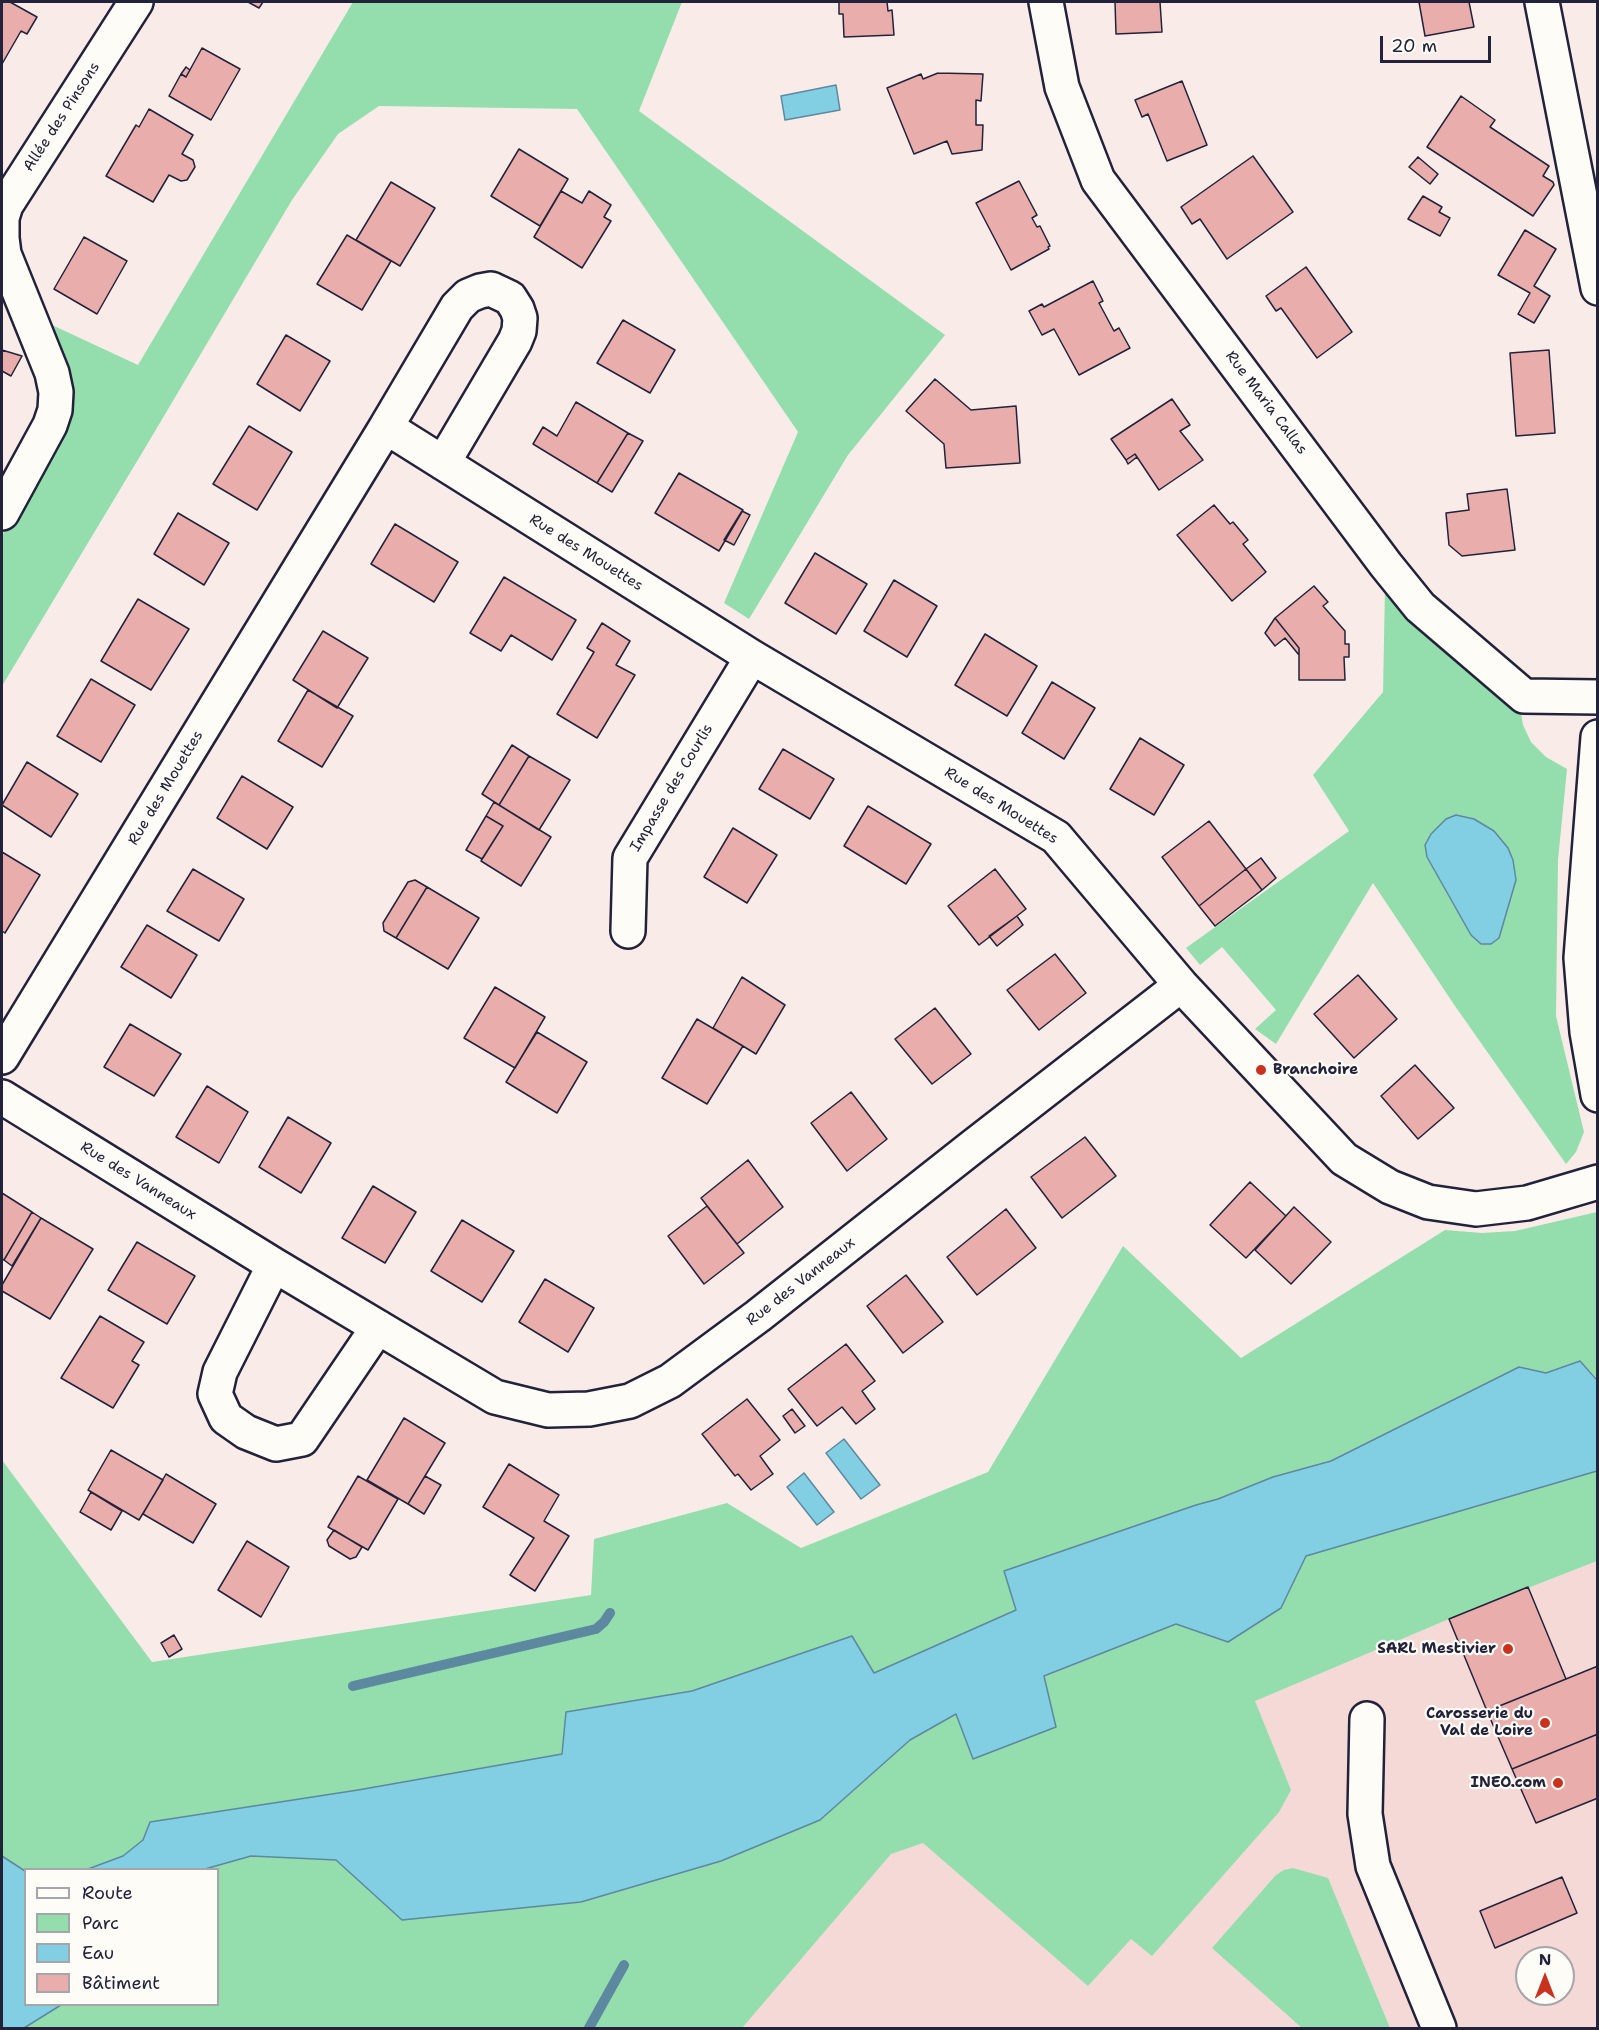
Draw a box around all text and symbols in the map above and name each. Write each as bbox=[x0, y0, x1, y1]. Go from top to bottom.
scale bar bbox=[1383, 24, 1494, 62]
text: 20 m bbox=[1391, 34, 1437, 58]
street label: Allée des Pinsons bbox=[20, 59, 104, 175]
street label: Rue Maria Callas bbox=[1221, 348, 1311, 458]
street label: Rue des Mouettes bbox=[526, 511, 646, 595]
street label: Impasse des Courlis bbox=[627, 721, 717, 855]
street label: Rue des Mouettes bbox=[125, 727, 207, 849]
street label: Rue des Mouettes bbox=[941, 764, 1061, 848]
place label: Branchoire bbox=[1273, 1061, 1358, 1079]
marker: Branchoire bbox=[1254, 1063, 1268, 1077]
street label: Rue des Vanneaux bbox=[77, 1138, 199, 1224]
street label: Rue des Vanneaux bbox=[743, 1234, 859, 1330]
place label: SARL Mestivier bbox=[1377, 1640, 1496, 1658]
marker: SARL Mestivier bbox=[1501, 1642, 1515, 1656]
place label: Carosserie du Val de Loire bbox=[1426, 1705, 1533, 1740]
marker: Carosserie du Val de Loire bbox=[1538, 1716, 1552, 1730]
place label: INEO.com bbox=[1471, 1774, 1546, 1792]
marker: INEO.com bbox=[1551, 1776, 1565, 1790]
legend bbox=[24, 1868, 219, 2006]
text: Route bbox=[82, 1881, 133, 1905]
text: Parc bbox=[82, 1911, 119, 1935]
text: Eau bbox=[82, 1941, 114, 1965]
north arrow bbox=[1515, 1946, 1575, 2006]
text: N bbox=[1539, 1949, 1551, 1970]
text: Bâtiment bbox=[82, 1971, 160, 1995]

